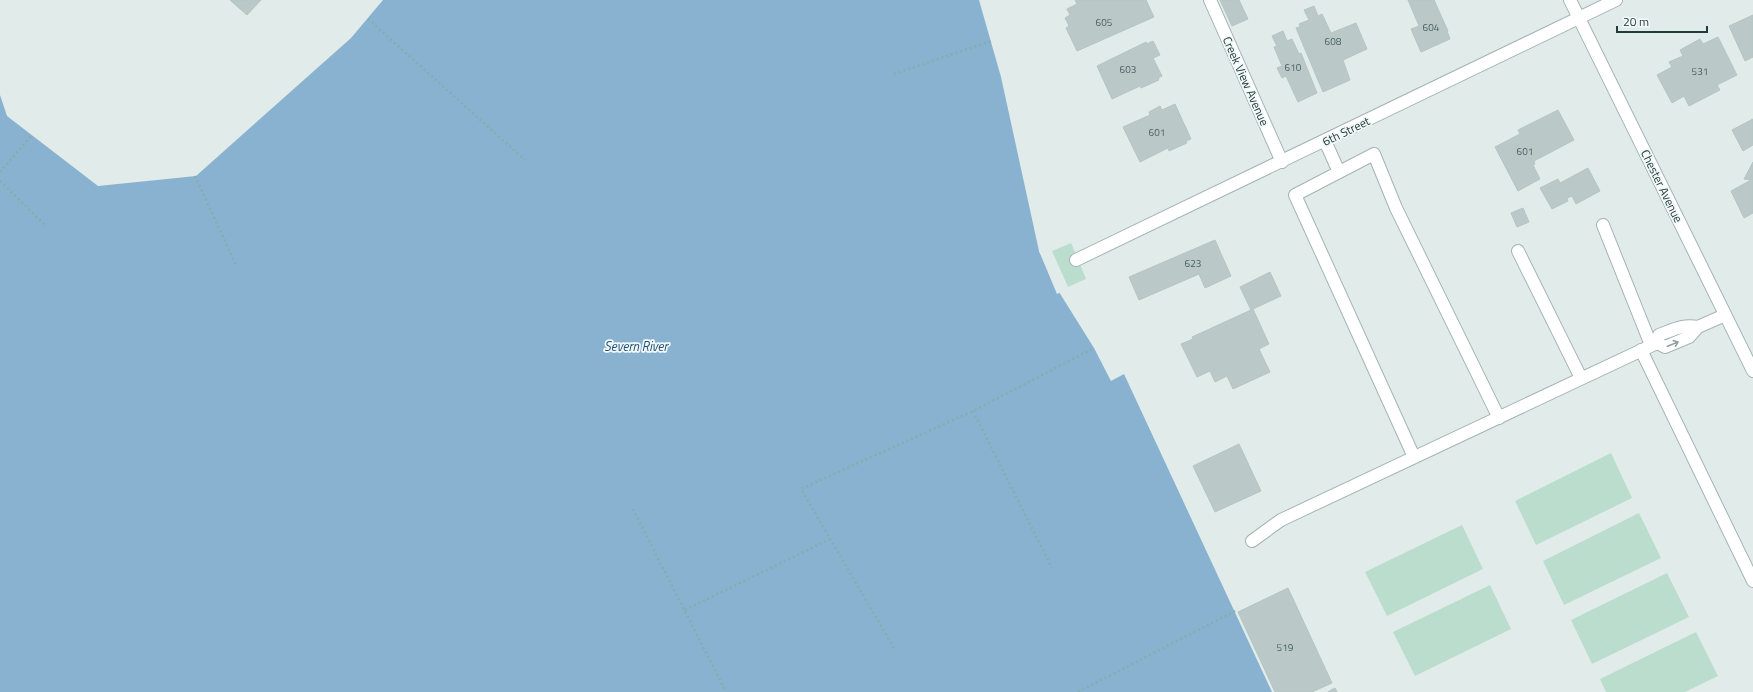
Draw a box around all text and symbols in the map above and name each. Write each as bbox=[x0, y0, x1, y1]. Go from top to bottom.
scale bar bbox=[1617, 8, 1707, 34]
text: 20 m bbox=[1623, 12, 1649, 31]
house number: 605 bbox=[1096, 15, 1113, 30]
house number: 604 bbox=[1423, 20, 1440, 35]
street label: Creek View Avenue bbox=[1218, 33, 1274, 129]
house number: 608 bbox=[1325, 34, 1342, 49]
house number: 610 bbox=[1285, 60, 1302, 75]
house number: 603 bbox=[1120, 62, 1136, 77]
house number: 531 bbox=[1692, 64, 1708, 79]
street label: 6th Street bbox=[1319, 111, 1374, 151]
house number: 601 bbox=[1149, 125, 1165, 140]
house number: 601 bbox=[1517, 144, 1533, 159]
street label: Chester Avenue bbox=[1636, 146, 1688, 226]
house number: 623 bbox=[1185, 256, 1201, 271]
water label: Severn River bbox=[604, 336, 670, 356]
one-way arrow bbox=[1666, 340, 1678, 348]
house number: 519 bbox=[1277, 640, 1294, 655]

